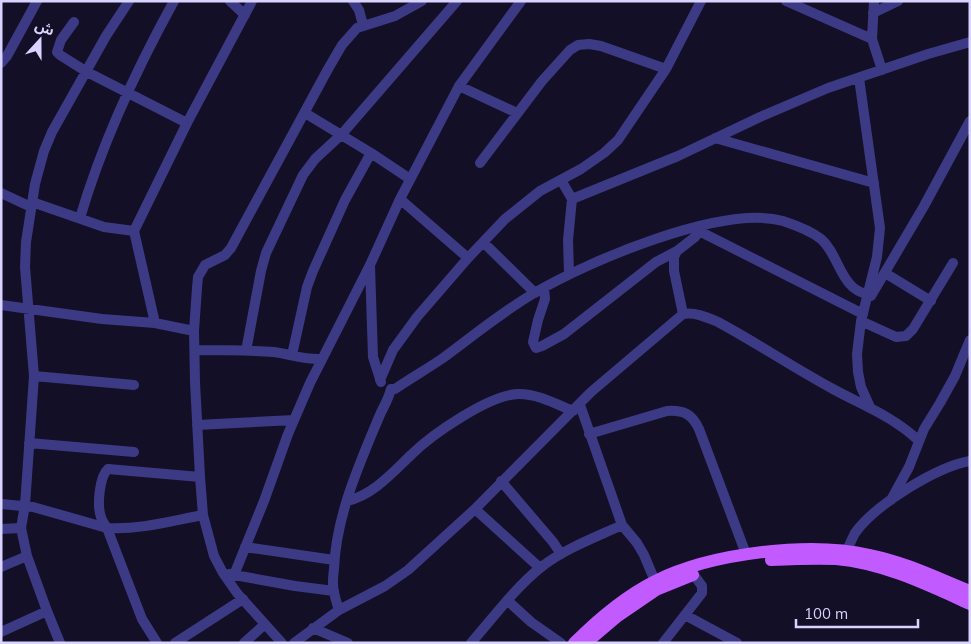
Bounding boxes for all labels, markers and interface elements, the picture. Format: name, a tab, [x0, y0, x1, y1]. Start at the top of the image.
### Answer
north arrow	[15, 15, 65, 65]
text: ش	[32, 16, 57, 40]
scale bar	[796, 596, 918, 628]
text: 100 m	[804, 604, 848, 623]

